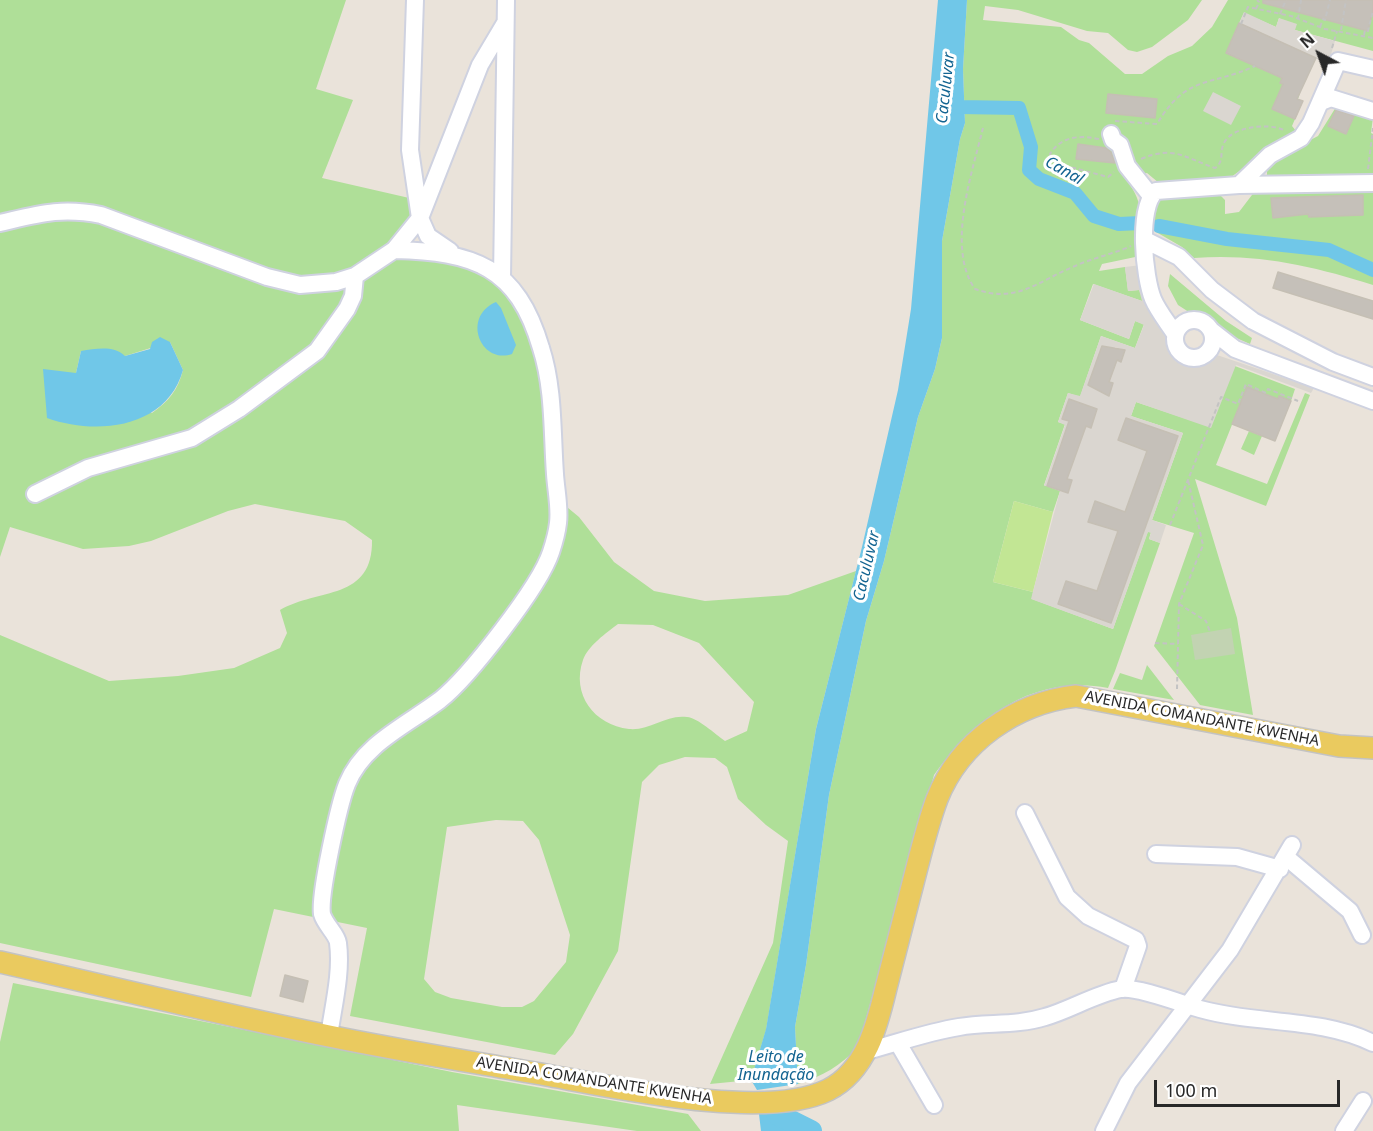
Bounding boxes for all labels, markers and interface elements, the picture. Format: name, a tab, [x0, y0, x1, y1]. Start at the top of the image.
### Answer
north arrow	[1289, 24, 1349, 84]
text: N	[1295, 28, 1319, 53]
water label: Caculuvar	[933, 52, 959, 124]
water label: Canal	[1041, 153, 1087, 189]
water label: Caculuvar	[850, 529, 884, 603]
street label: AVENIDA COMANDANTE KWENHA	[1083, 687, 1321, 751]
water label: Leito de Inundação	[738, 1047, 814, 1085]
street label: AVENIDA COMANDANTE KWENHA	[475, 1053, 713, 1109]
scale bar	[1157, 1068, 1343, 1106]
text: 100 m	[1165, 1078, 1217, 1102]

